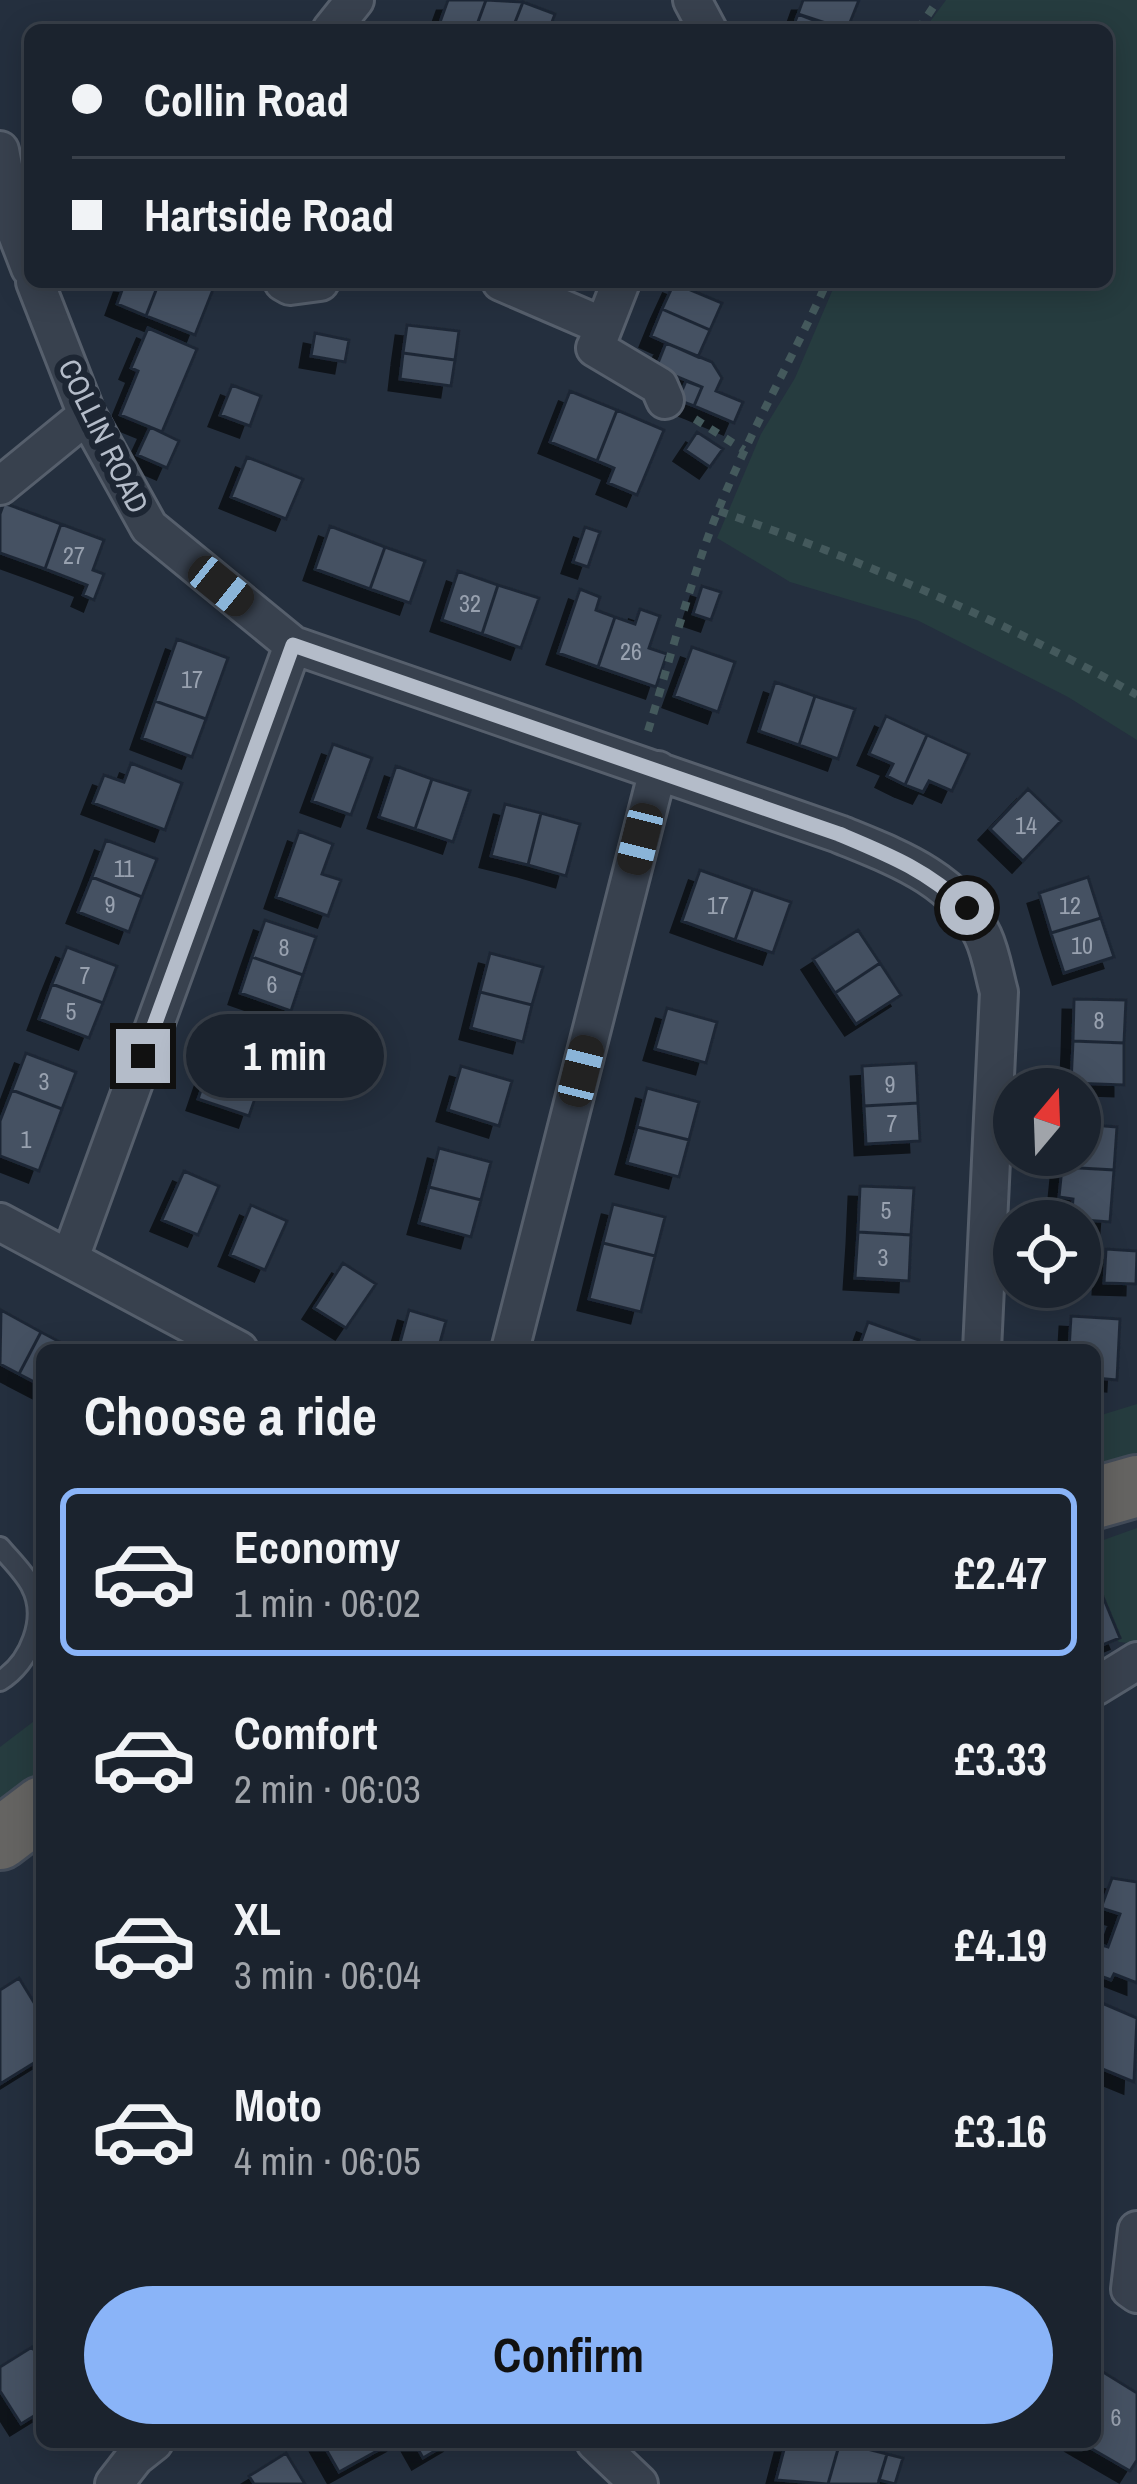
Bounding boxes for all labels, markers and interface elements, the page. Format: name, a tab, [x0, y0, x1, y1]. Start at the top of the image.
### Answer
text: Collin Road	[144, 69, 349, 130]
text: Hartside Road	[144, 184, 394, 245]
street label: COLLIN ROAD	[49, 352, 159, 520]
house number: 27	[63, 539, 85, 571]
car	[182, 549, 260, 623]
house number: 32	[459, 587, 481, 619]
house number: 26	[620, 635, 642, 667]
house number: 17	[181, 663, 203, 695]
car	[614, 800, 666, 878]
house number: 14	[1015, 809, 1037, 841]
house number: 11	[114, 852, 134, 884]
route start	[940, 881, 994, 935]
house number: 9	[105, 888, 115, 920]
house number: 17	[707, 889, 729, 921]
house number: 12	[1059, 889, 1081, 921]
house number: 10	[1071, 929, 1093, 961]
house number: 8	[279, 931, 289, 963]
house number: 7	[80, 959, 91, 991]
house number: 6	[267, 968, 277, 1000]
house number: 5	[66, 995, 77, 1027]
house number: 8	[1094, 1004, 1104, 1036]
callout: 1 min	[185, 1014, 383, 1098]
route end	[116, 1029, 170, 1083]
text: 1 min	[243, 1030, 327, 1082]
car	[555, 1032, 607, 1110]
house number: 3	[39, 1065, 49, 1097]
house number: 9	[885, 1068, 895, 1100]
north arrow	[993, 1068, 1101, 1176]
map controls	[993, 1068, 1101, 1308]
house number: 7	[887, 1107, 898, 1139]
house number: 1	[21, 1123, 32, 1155]
house number: 5	[881, 1194, 892, 1226]
button: locate	[993, 1200, 1101, 1308]
house number: 3	[878, 1241, 888, 1273]
text: Choose a ride	[84, 1379, 377, 1452]
text: Economy	[234, 1516, 400, 1577]
icon: car	[90, 1518, 198, 1626]
text: £2.47	[955, 1542, 1047, 1603]
text: 1 min · 06:02	[234, 1577, 421, 1629]
text: Comfort	[234, 1702, 377, 1763]
icon: car	[90, 1704, 198, 1812]
text: £3.33	[955, 1728, 1047, 1789]
text: 2 min · 06:03	[234, 1763, 421, 1815]
text: XL	[234, 1888, 281, 1949]
icon: car	[90, 1890, 198, 1998]
text: £4.19	[955, 1914, 1047, 1975]
text: 3 min · 06:04	[234, 1949, 421, 2001]
text: Moto	[234, 2074, 322, 2135]
icon: car	[90, 2076, 198, 2184]
text: £3.16	[955, 2100, 1047, 2161]
text: 4 min · 06:05	[234, 2135, 421, 2187]
button: Confirm	[84, 2286, 1053, 2424]
house number: 6	[1111, 2401, 1121, 2433]

